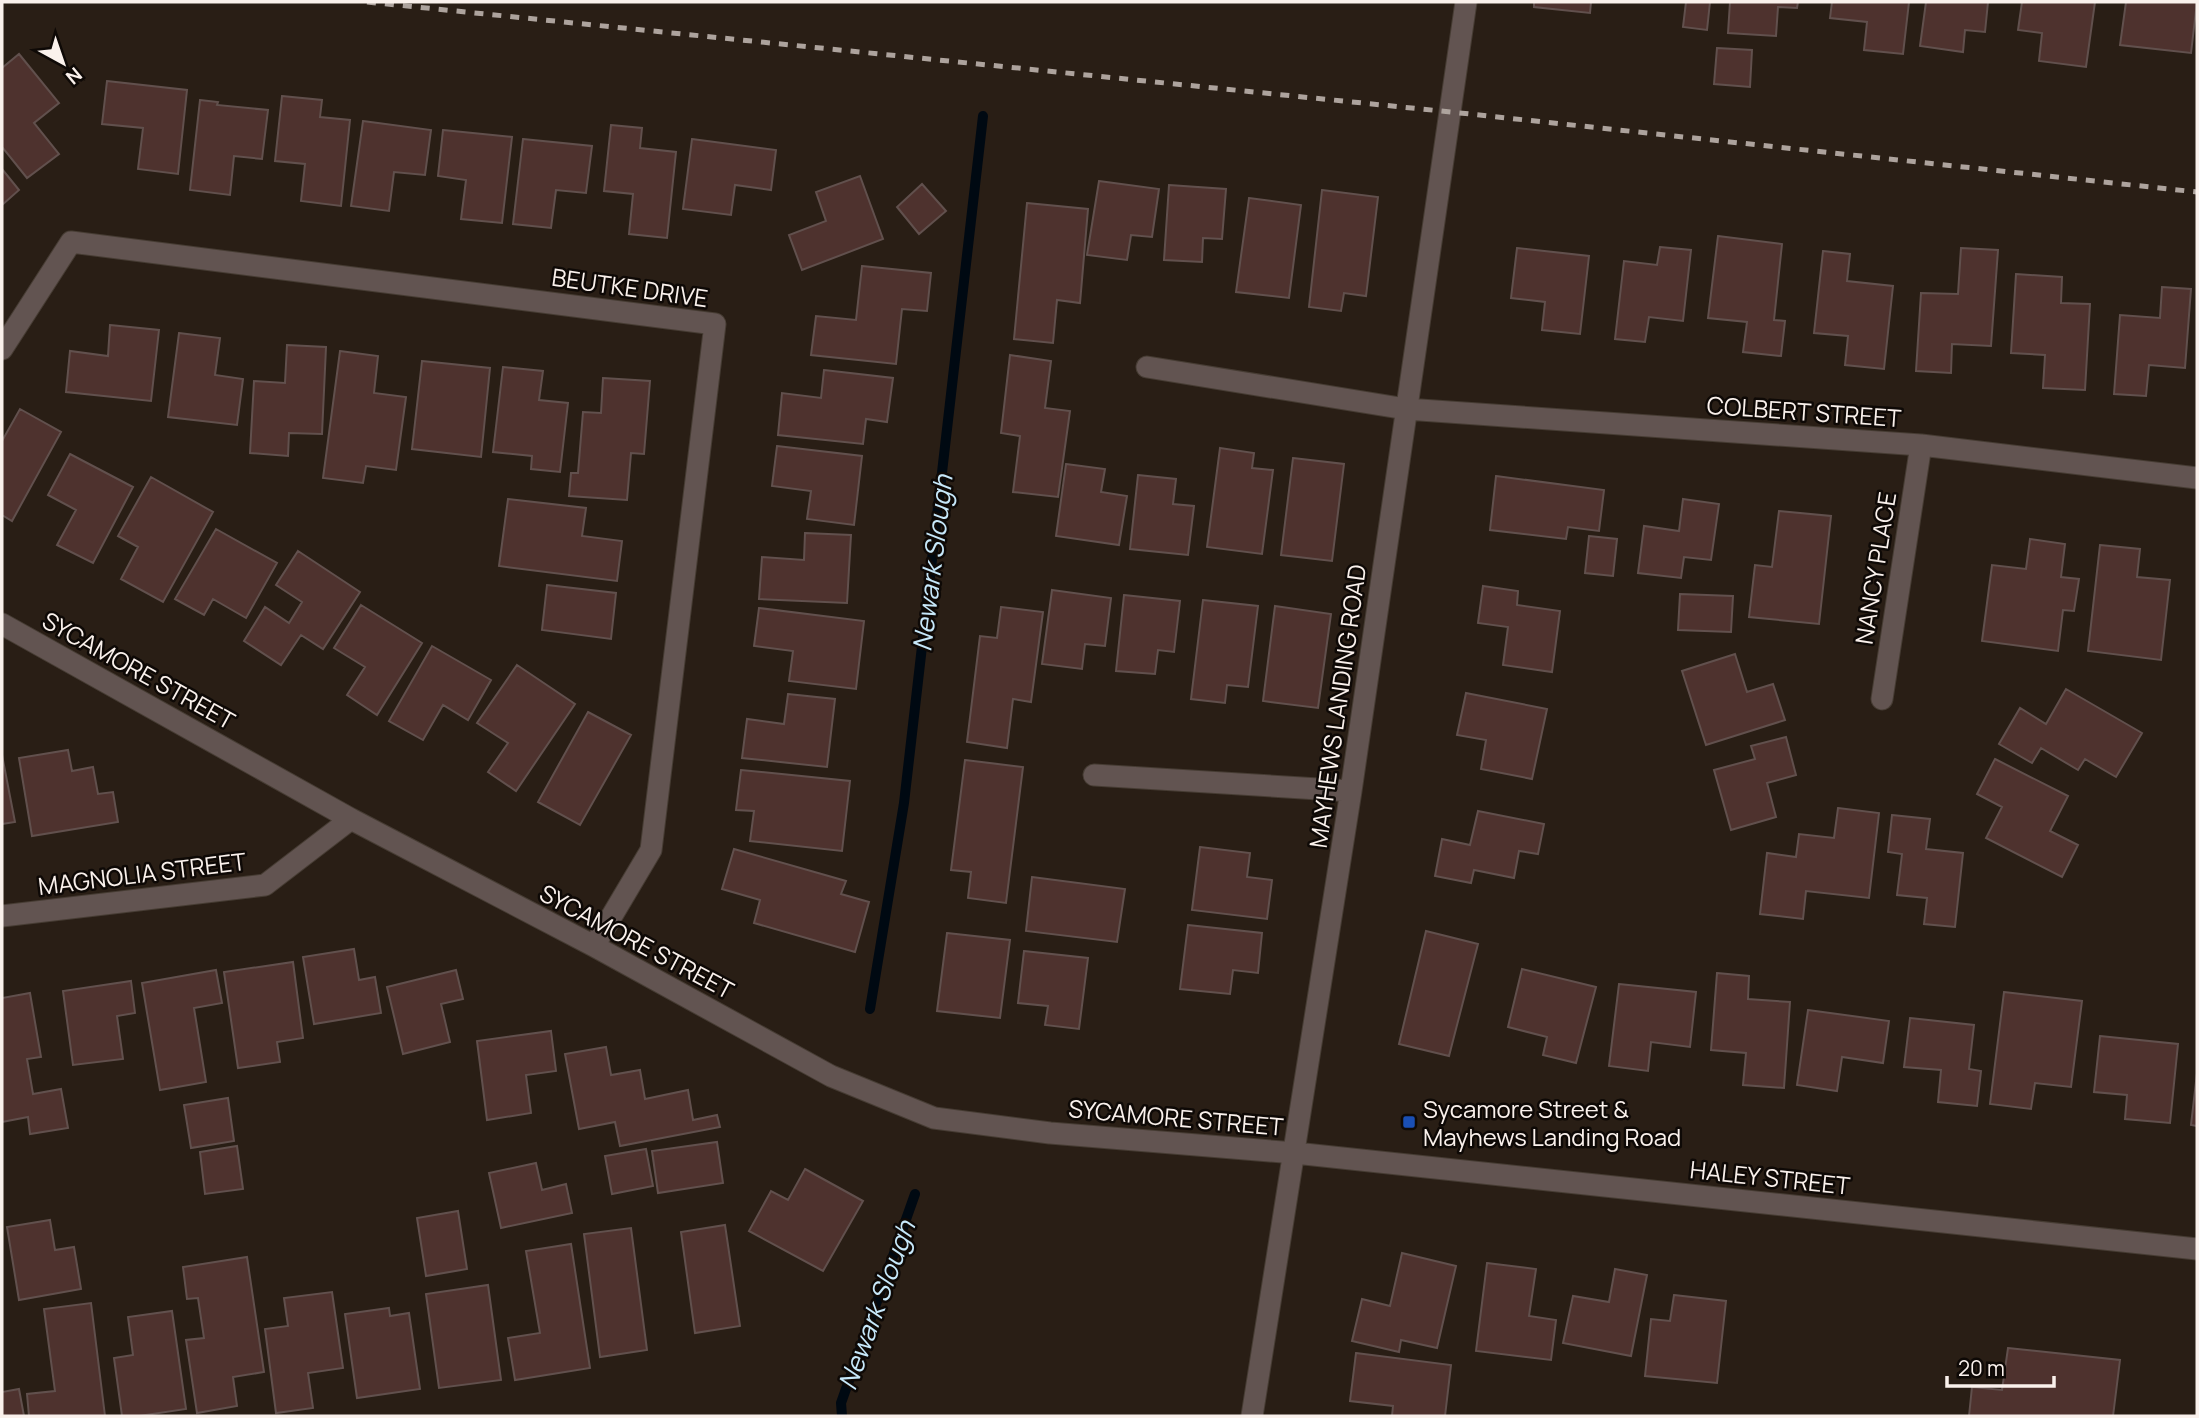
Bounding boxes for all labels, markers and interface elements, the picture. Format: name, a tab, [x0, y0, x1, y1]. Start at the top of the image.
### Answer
north arrow	[28, 28, 98, 98]
text: N	[60, 62, 88, 90]
street label: BEUTKE DRIVE	[550, 260, 710, 314]
street label: COLBERT STREET	[1706, 388, 1903, 434]
water label: Newark Slough	[903, 471, 961, 653]
street label: NANCY PLACE	[1847, 489, 1903, 647]
street label: MAYHEWS LANDING ROAD	[1301, 562, 1373, 850]
street label: SYCAMORE STREET	[37, 603, 242, 737]
street label: MAGNOLIA STREET	[36, 844, 249, 902]
street label: SYCAMORE STREET	[534, 876, 740, 1006]
street label: SYCAMORE STREET	[1067, 1091, 1285, 1143]
place label: Sycamore Street & Mayhews Landing Road	[1423, 1092, 1681, 1153]
marker: Sycamore Street & Mayhews Landing Road	[1401, 1114, 1417, 1130]
street label: HALEY STREET	[1688, 1152, 1852, 1202]
water label: Newark Slough	[829, 1214, 924, 1394]
scale bar	[1947, 1344, 2054, 1388]
text: 20 m	[1958, 1354, 2005, 1382]

